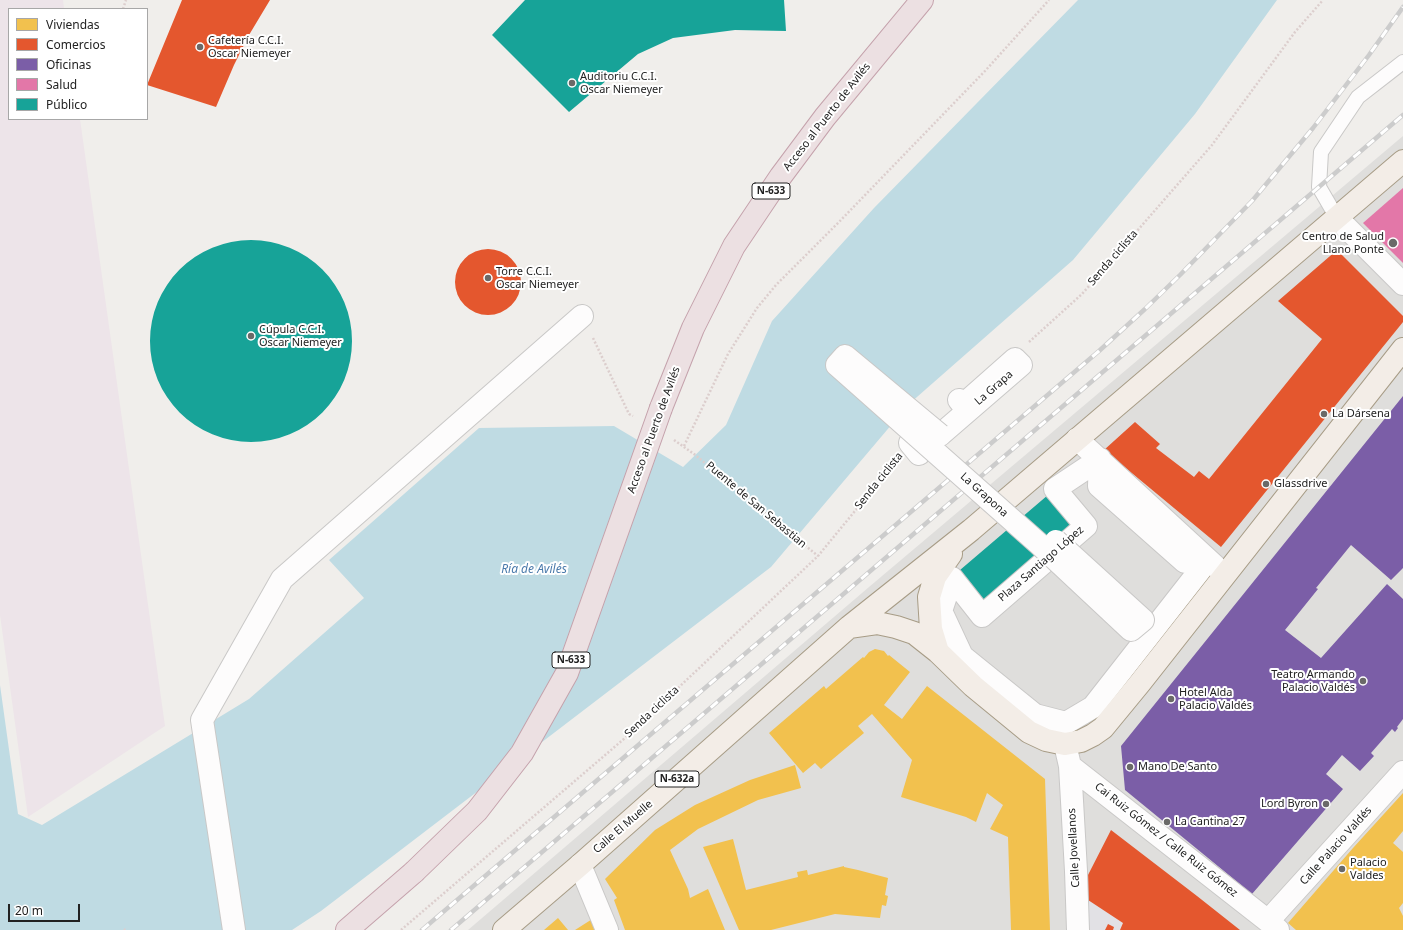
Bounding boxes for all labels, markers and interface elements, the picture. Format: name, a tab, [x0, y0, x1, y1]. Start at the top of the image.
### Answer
legend	[8, 8, 148, 120]
text: Viviendas	[46, 16, 100, 33]
place label: Cafetería C.C.I. Oscar Niemeyer	[208, 34, 291, 60]
text: Comercios	[46, 36, 105, 53]
marker: Cafetería C.C.I. Oscar Niemeyer	[195, 42, 205, 52]
text: Oficinas	[46, 56, 91, 73]
street label: Acceso al Puerto de Avilés	[781, 60, 873, 174]
place label: Auditoriu C.C.I. Oscar Niemeyer	[580, 70, 663, 96]
text: Salud	[46, 76, 77, 93]
marker: Auditoriu C.C.I. Oscar Niemeyer	[567, 78, 577, 88]
text: Público	[46, 96, 87, 113]
road number: N-633	[752, 183, 790, 199]
street label: Senda ciclista	[1085, 228, 1141, 288]
place label: Centro de Salud Llano Ponte	[1302, 230, 1384, 256]
marker: Centro de Salud Llano Ponte	[1387, 237, 1399, 249]
place label: Torre C.C.I. Oscar Niemeyer	[496, 265, 579, 291]
marker: Torre C.C.I. Oscar Niemeyer	[483, 273, 493, 283]
place label: Cúpula C.C.I. Oscar Niemeyer	[259, 323, 342, 349]
marker: Cúpula C.C.I. Oscar Niemeyer	[246, 331, 256, 341]
street label: Acceso al Puerto de Avilés	[625, 365, 683, 495]
street label: La Grapa	[972, 368, 1016, 408]
place label: La Dársena	[1332, 407, 1390, 421]
marker: La Dársena	[1319, 409, 1329, 419]
street label: Senda ciclista	[852, 450, 906, 512]
street label: Puente de San Sebastian	[703, 459, 809, 551]
street label: La Grapona	[957, 470, 1011, 520]
place label: Glassdrive	[1274, 477, 1327, 491]
marker: Glassdrive	[1261, 479, 1271, 489]
street label: Plaza Santiago López	[996, 523, 1086, 605]
water label: Ría de Avilés	[501, 563, 567, 577]
road number: N-633	[552, 652, 590, 668]
place label: Teatro Armando Palacio Valdés	[1271, 668, 1355, 694]
marker: Teatro Armando Palacio Valdés	[1358, 676, 1368, 686]
street label: Senda ciclista	[622, 684, 682, 740]
place label: Hotel Alda Palacio Valdés	[1179, 686, 1252, 712]
marker: Hotel Alda Palacio Valdés	[1166, 694, 1176, 704]
place label: Mano De Santo	[1138, 760, 1217, 774]
marker: Mano De Santo	[1125, 762, 1135, 772]
road number: N-632a	[655, 771, 699, 787]
street label: Cai Ruiz Gómez / Calle Ruiz Gómez	[1092, 780, 1240, 900]
place label: Lord Byron	[1261, 797, 1318, 811]
street label: Calle El Muelle	[591, 798, 655, 856]
marker: Lord Byron	[1321, 799, 1331, 809]
street label: Calle Palacio Valdés	[1297, 804, 1375, 888]
street label: Calle Jovellanos	[1065, 808, 1083, 888]
place label: La Cantina 27	[1175, 815, 1245, 829]
marker: La Cantina 27	[1162, 817, 1172, 827]
place label: Palacio Valdes	[1350, 856, 1387, 882]
marker: Palacio Valdes	[1337, 864, 1347, 874]
scale bar	[10, 896, 82, 922]
text: 20 m	[15, 902, 43, 919]

